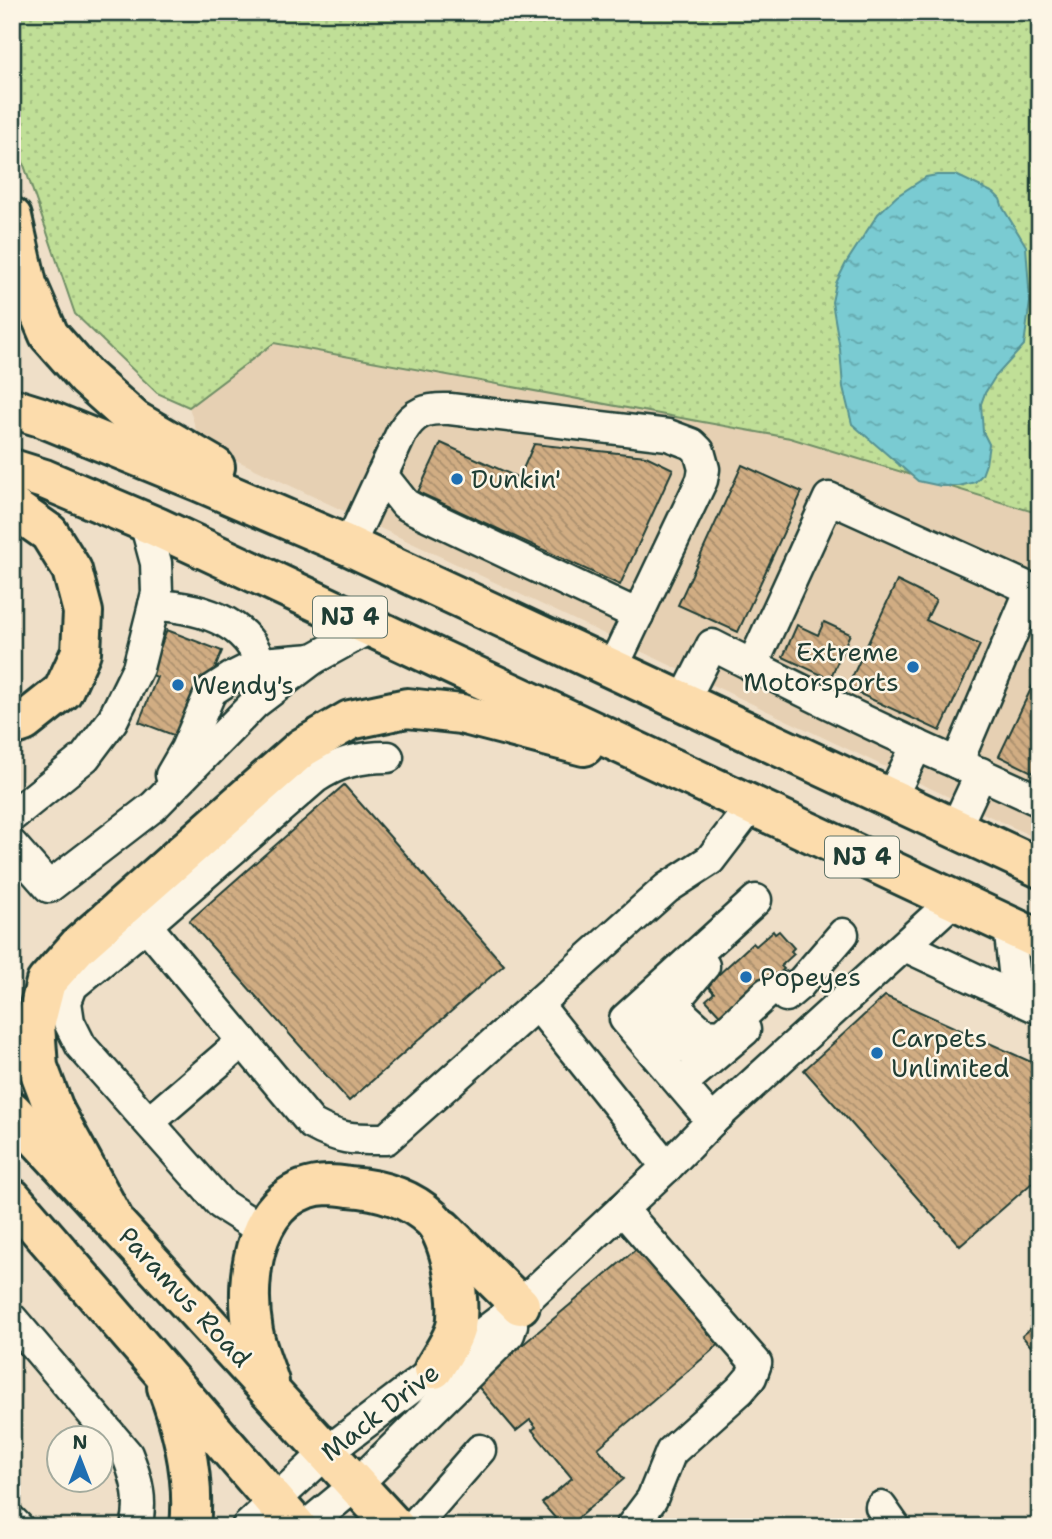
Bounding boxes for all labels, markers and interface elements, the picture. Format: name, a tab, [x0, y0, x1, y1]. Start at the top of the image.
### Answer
place label: Dunkin'	[471, 461, 561, 496]
marker: Dunkin'	[449, 471, 465, 487]
road number: NJ 4	[313, 596, 387, 638]
place label: Extreme Motorsports	[743, 634, 899, 699]
marker: Extreme Motorsports	[905, 659, 921, 675]
place label: Wendy's	[192, 667, 294, 702]
marker: Wendy's	[170, 677, 186, 693]
road number: NJ 4	[825, 836, 899, 878]
place label: Popeyes	[760, 959, 861, 994]
marker: Popeyes	[738, 969, 754, 985]
place label: Carpets Unlimited	[891, 1020, 1010, 1085]
marker: Carpets Unlimited	[869, 1045, 885, 1061]
street label: Paramus Road	[111, 1219, 260, 1375]
street label: Mack Drive	[313, 1354, 446, 1469]
north arrow	[46, 1424, 116, 1494]
text: N	[72, 1430, 88, 1455]

